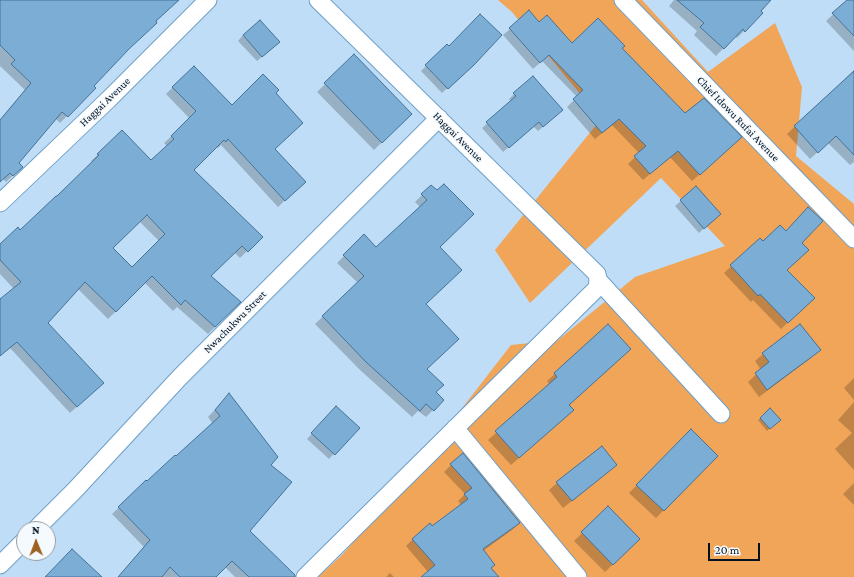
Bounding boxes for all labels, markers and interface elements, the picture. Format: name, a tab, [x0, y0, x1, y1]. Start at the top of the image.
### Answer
street label: Chief Idowu Rufai Avenue	[694, 74, 782, 164]
street label: Haggai Avenue	[77, 75, 133, 129]
street label: Haggai Avenue	[430, 109, 486, 165]
street label: Nwachukwu Street	[201, 288, 269, 356]
north arrow	[16, 521, 56, 561]
text: N	[32, 524, 40, 536]
scale bar	[710, 535, 762, 561]
text: 20 m	[715, 543, 739, 557]

